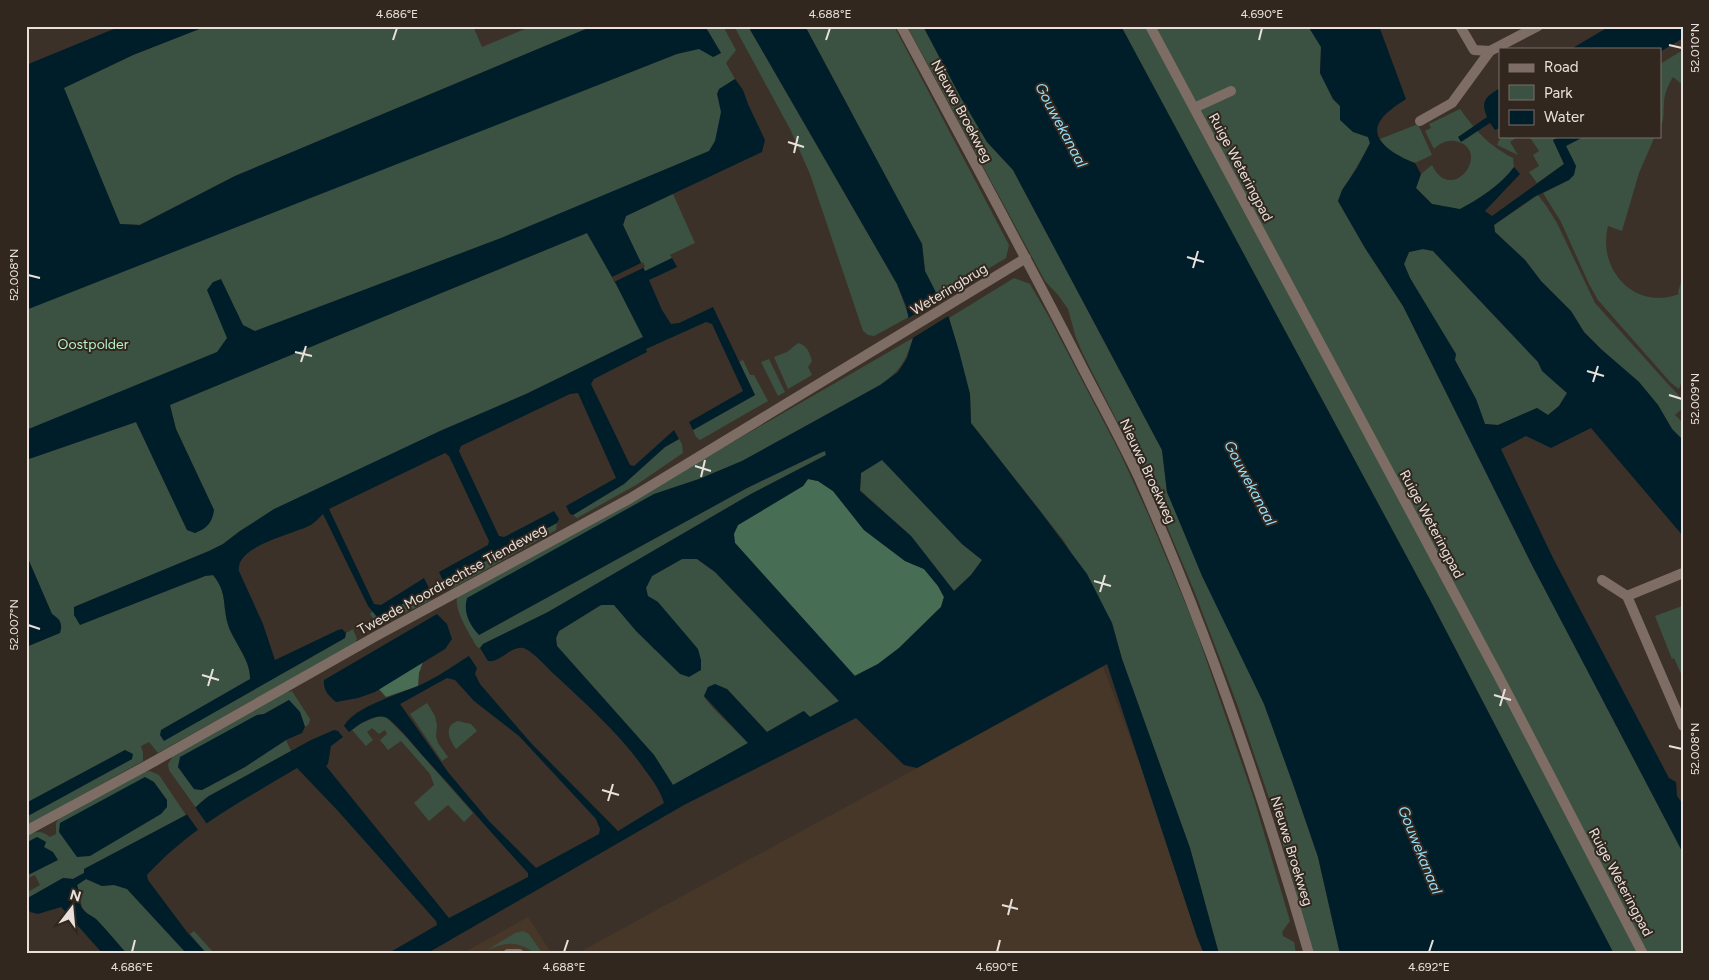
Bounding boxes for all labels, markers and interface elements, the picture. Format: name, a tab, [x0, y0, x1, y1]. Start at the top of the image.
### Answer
text: 4.686°E	[376, 7, 418, 21]
text: 4.688°E	[808, 7, 852, 21]
text: 4.690°E	[1241, 7, 1283, 21]
text: 52.010°N	[1688, 23, 1702, 73]
legend	[1499, 48, 1662, 138]
street label: Nieuwe Broekweg	[927, 57, 996, 166]
text: Road	[1544, 58, 1579, 76]
water label: Gouwekanaal	[1031, 79, 1091, 171]
text: Park	[1544, 84, 1573, 102]
text: Water	[1544, 108, 1584, 126]
street label: Ruige Weteringpad	[1205, 110, 1276, 224]
text: 52.008°N	[7, 249, 21, 301]
street label: Weteringbrug	[908, 260, 991, 319]
park label: Oostpolder	[58, 336, 129, 353]
text: 52.009°N	[1688, 373, 1702, 425]
street label: Nieuwe Broekweg	[1116, 416, 1179, 526]
water label: Gouwekanaal	[1220, 437, 1280, 529]
street label: Ruige Weteringpad	[1396, 467, 1467, 581]
street label: Tweede Moordrechtse Tiendeweg	[355, 520, 550, 639]
text: 52.007°N	[7, 599, 21, 651]
text: 52.008°N	[1688, 723, 1702, 775]
street label: Nieuwe Broekweg	[1267, 794, 1316, 908]
water label: Gouwekanaal	[1394, 803, 1446, 897]
street label: Ruige Weteringpad	[1585, 825, 1656, 939]
north arrow	[48, 882, 98, 932]
text: N	[68, 886, 83, 906]
text: 4.686°E	[111, 960, 153, 974]
text: 4.688°E	[542, 960, 586, 974]
text: 4.690°E	[976, 960, 1018, 974]
text: 4.692°E	[1408, 960, 1450, 974]

